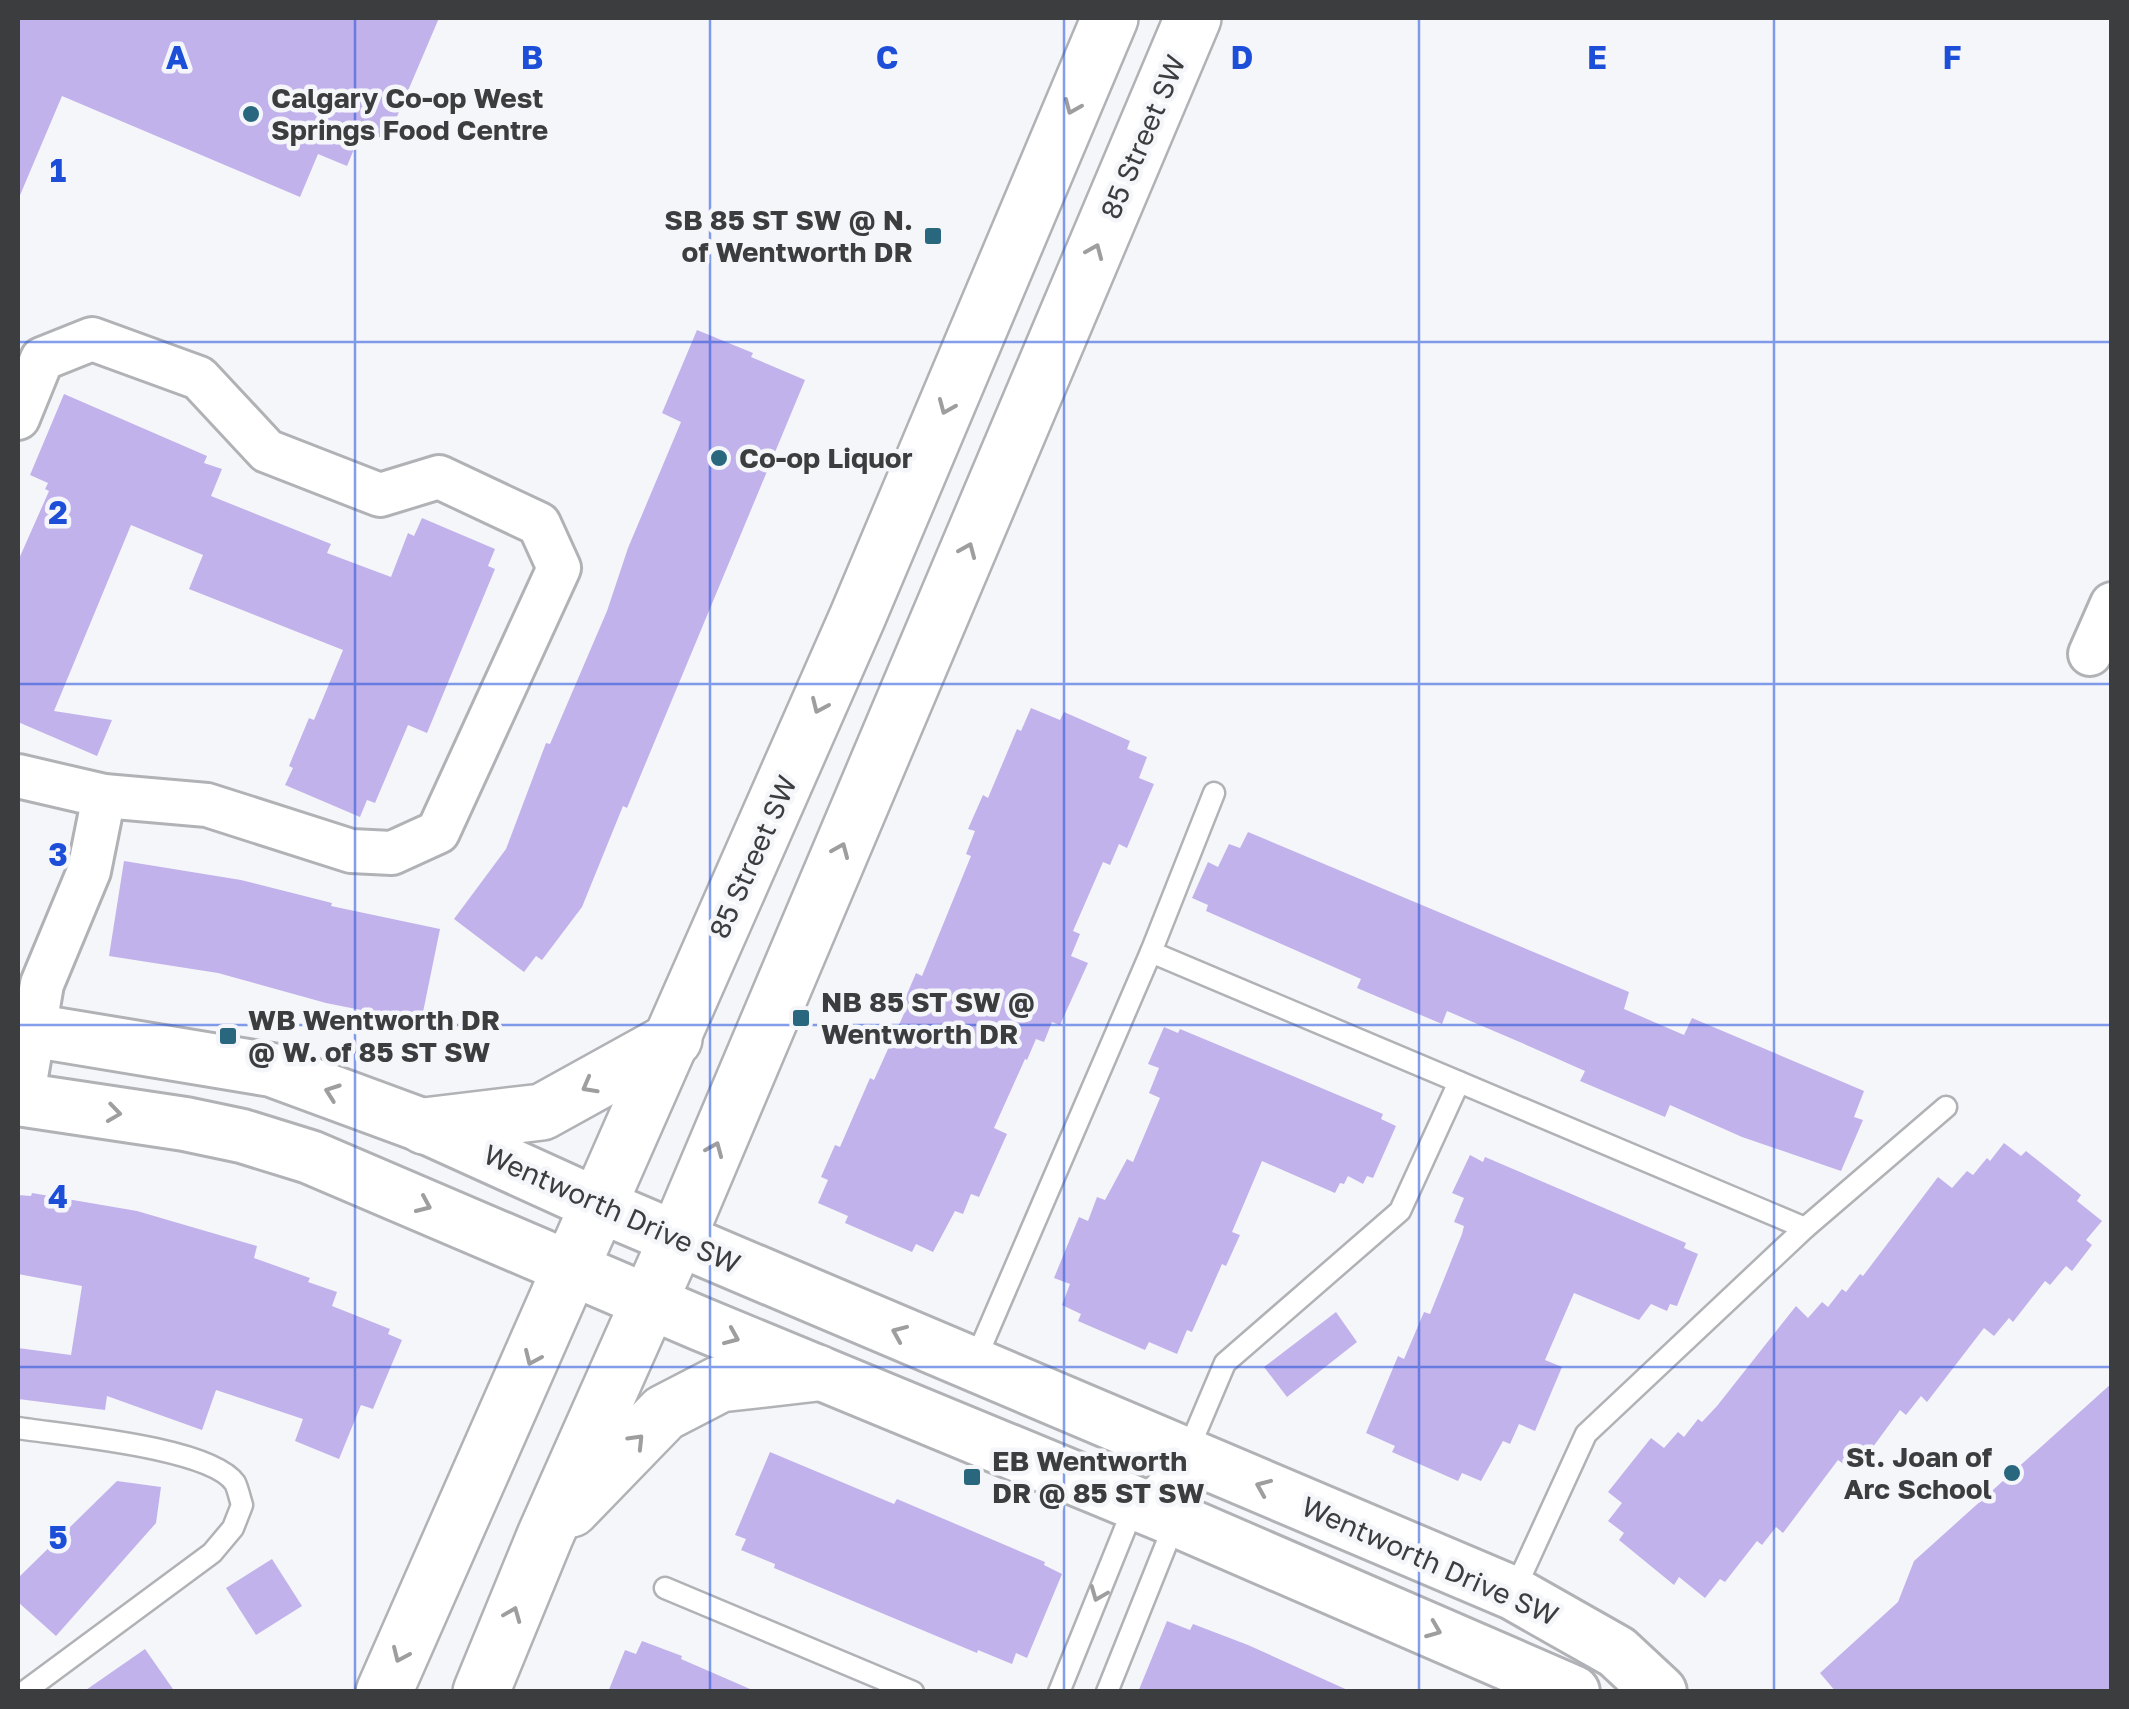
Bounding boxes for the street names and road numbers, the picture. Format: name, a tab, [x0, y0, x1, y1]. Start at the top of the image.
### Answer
street label: 85 Street SW	[1093, 50, 1192, 224]
street label: 85 Street SW	[702, 770, 803, 943]
street label: Wentworth Drive SW	[479, 1137, 746, 1280]
street label: Wentworth Drive SW	[1297, 1489, 1564, 1632]

